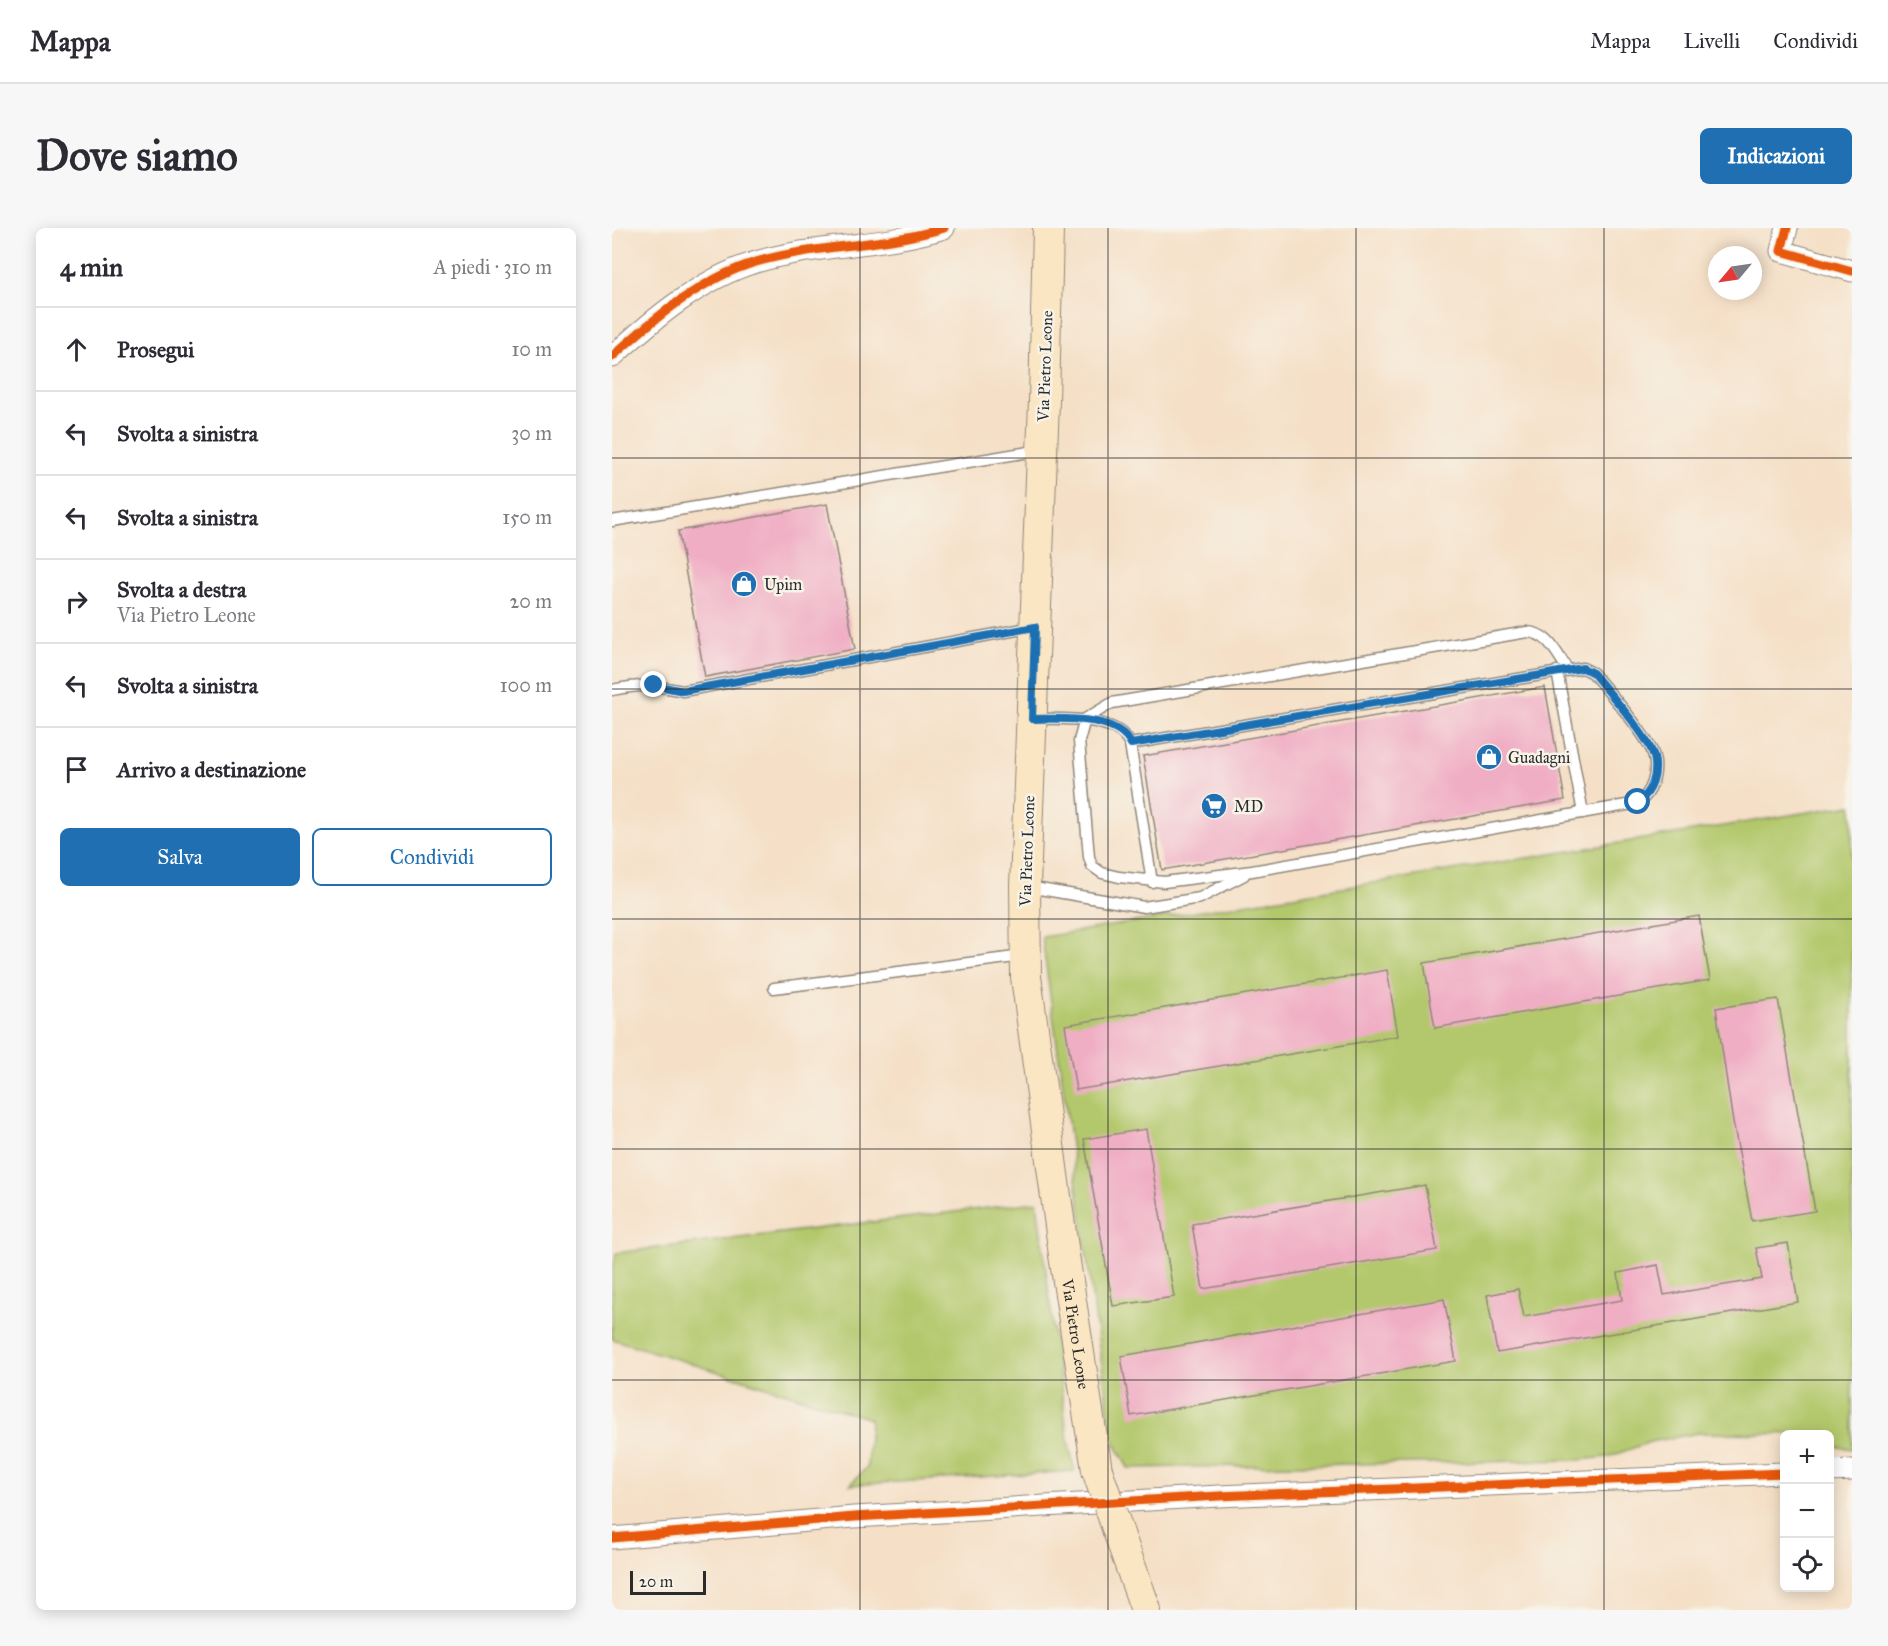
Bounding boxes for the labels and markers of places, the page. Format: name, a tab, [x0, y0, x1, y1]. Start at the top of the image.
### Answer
shop icon: Upim	[729, 569, 759, 599]
place label: Upim	[764, 575, 803, 594]
shop icon: Guadagni	[1474, 742, 1504, 772]
place label: Guadagni	[1508, 748, 1571, 768]
supermarket icon: MD	[1199, 791, 1229, 821]
place label: MD	[1234, 797, 1263, 816]

